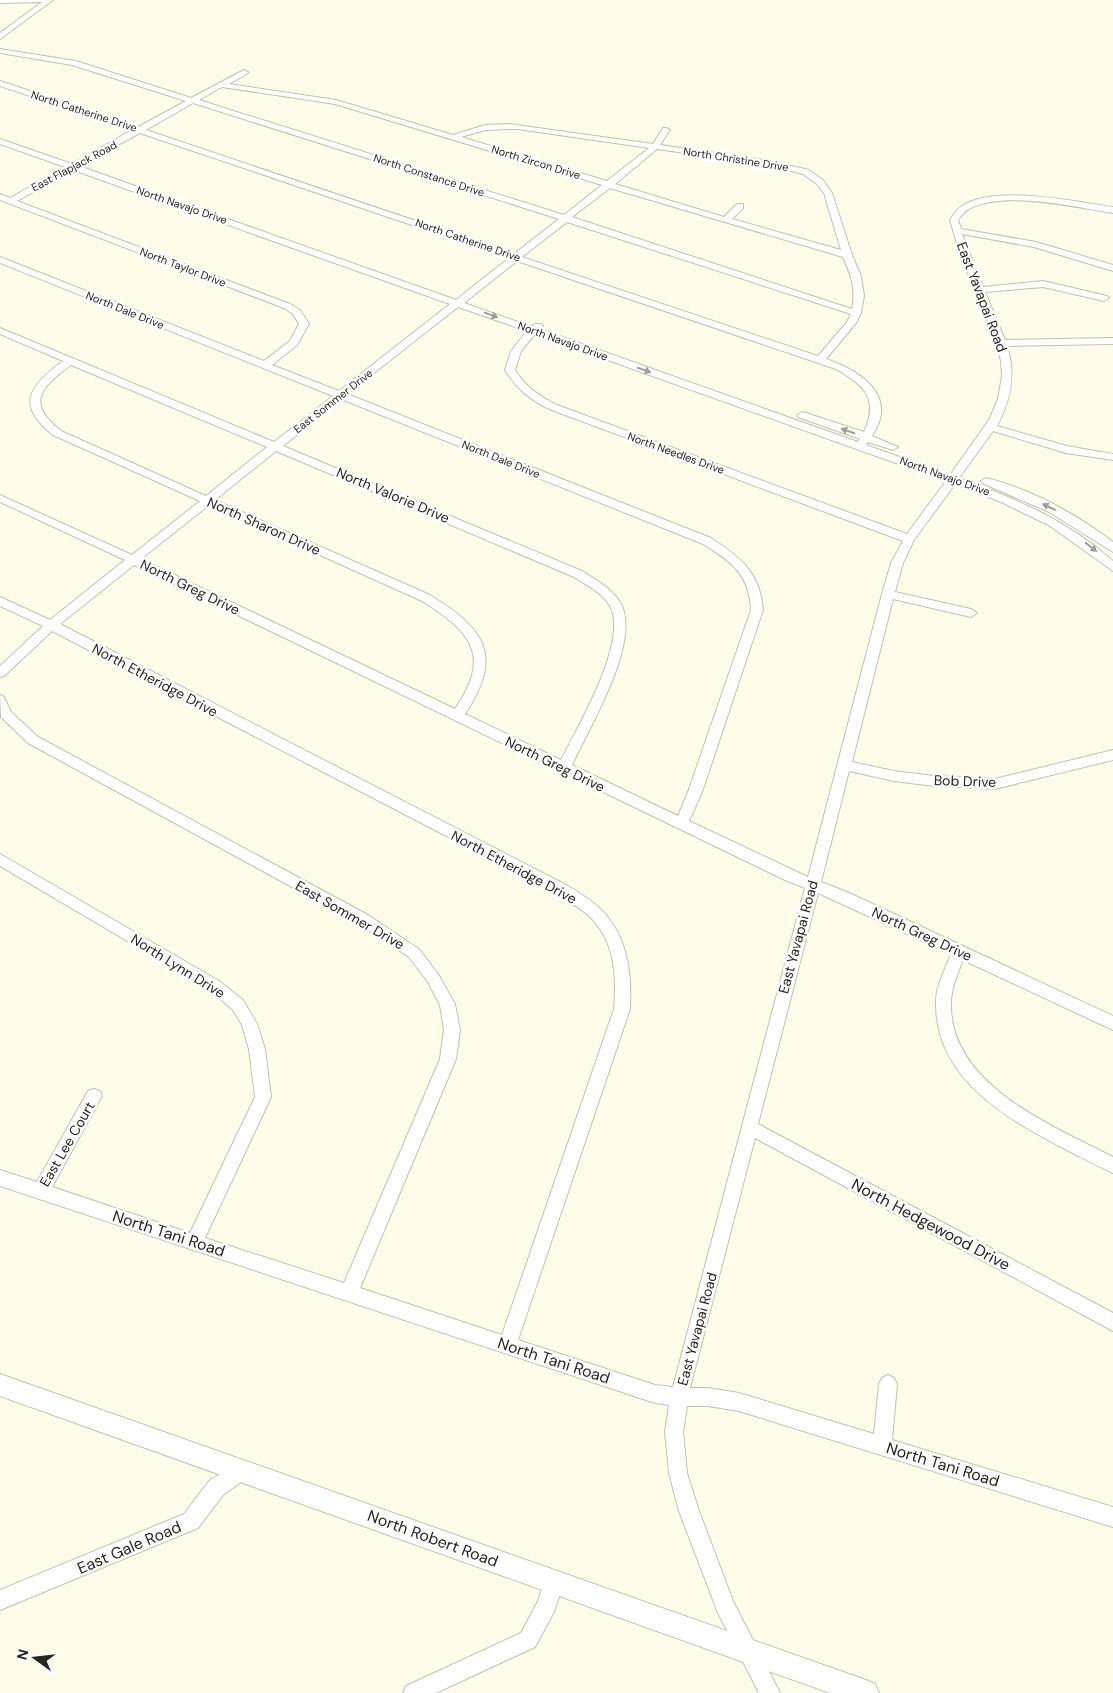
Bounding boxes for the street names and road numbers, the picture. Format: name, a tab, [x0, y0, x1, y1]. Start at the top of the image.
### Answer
street label: North Catherine Drive	[29, 87, 139, 135]
street label: East Flapjack Road	[29, 137, 119, 194]
street label: North Zircon Drive	[490, 142, 582, 182]
street label: North Christine Drive	[682, 144, 790, 174]
street label: North Constance Drive	[372, 150, 486, 200]
street label: North Navajo Drive	[135, 183, 229, 227]
street label: North Catherine Drive	[413, 215, 523, 265]
street label: East Yavapai Road	[953, 239, 1011, 355]
street label: North Taylor Drive	[138, 244, 228, 290]
street label: North Dale Drive	[84, 288, 166, 332]
street label: North Navajo Drive	[516, 318, 610, 364]
street label: East Sommer Drive	[291, 366, 375, 436]
street label: North Needles Drive	[626, 429, 726, 477]
street label: North Dale Drive	[460, 437, 542, 481]
street label: North Navajo Drive	[898, 453, 992, 499]
street label: North Valorie Drive	[334, 463, 452, 527]
street label: North Sharon Drive	[204, 493, 324, 559]
street label: North Greg Drive	[137, 555, 243, 619]
street label: North Etheridge Drive	[89, 639, 221, 721]
street label: North Greg Drive	[502, 732, 608, 796]
street label: Bob Drive	[934, 771, 997, 791]
street label: North Etheridge Drive	[448, 826, 580, 908]
street label: East Sommer Drive	[292, 876, 408, 954]
street label: East Yavapai Road	[774, 878, 822, 996]
street label: North Greg Drive	[869, 903, 975, 965]
street label: North Lynn Drive	[128, 930, 228, 1002]
street label: East Lee Court	[35, 1098, 99, 1190]
street label: North Hedgewood Drive	[848, 1174, 1014, 1275]
street label: North Tani Road	[110, 1205, 228, 1262]
street label: East Yavapai Road	[673, 1270, 721, 1388]
street label: North Tani Road	[495, 1332, 613, 1389]
street label: North Tani Road	[884, 1437, 1002, 1492]
street label: North Robert Road	[365, 1505, 501, 1572]
street label: East Gale Road	[74, 1516, 184, 1579]

